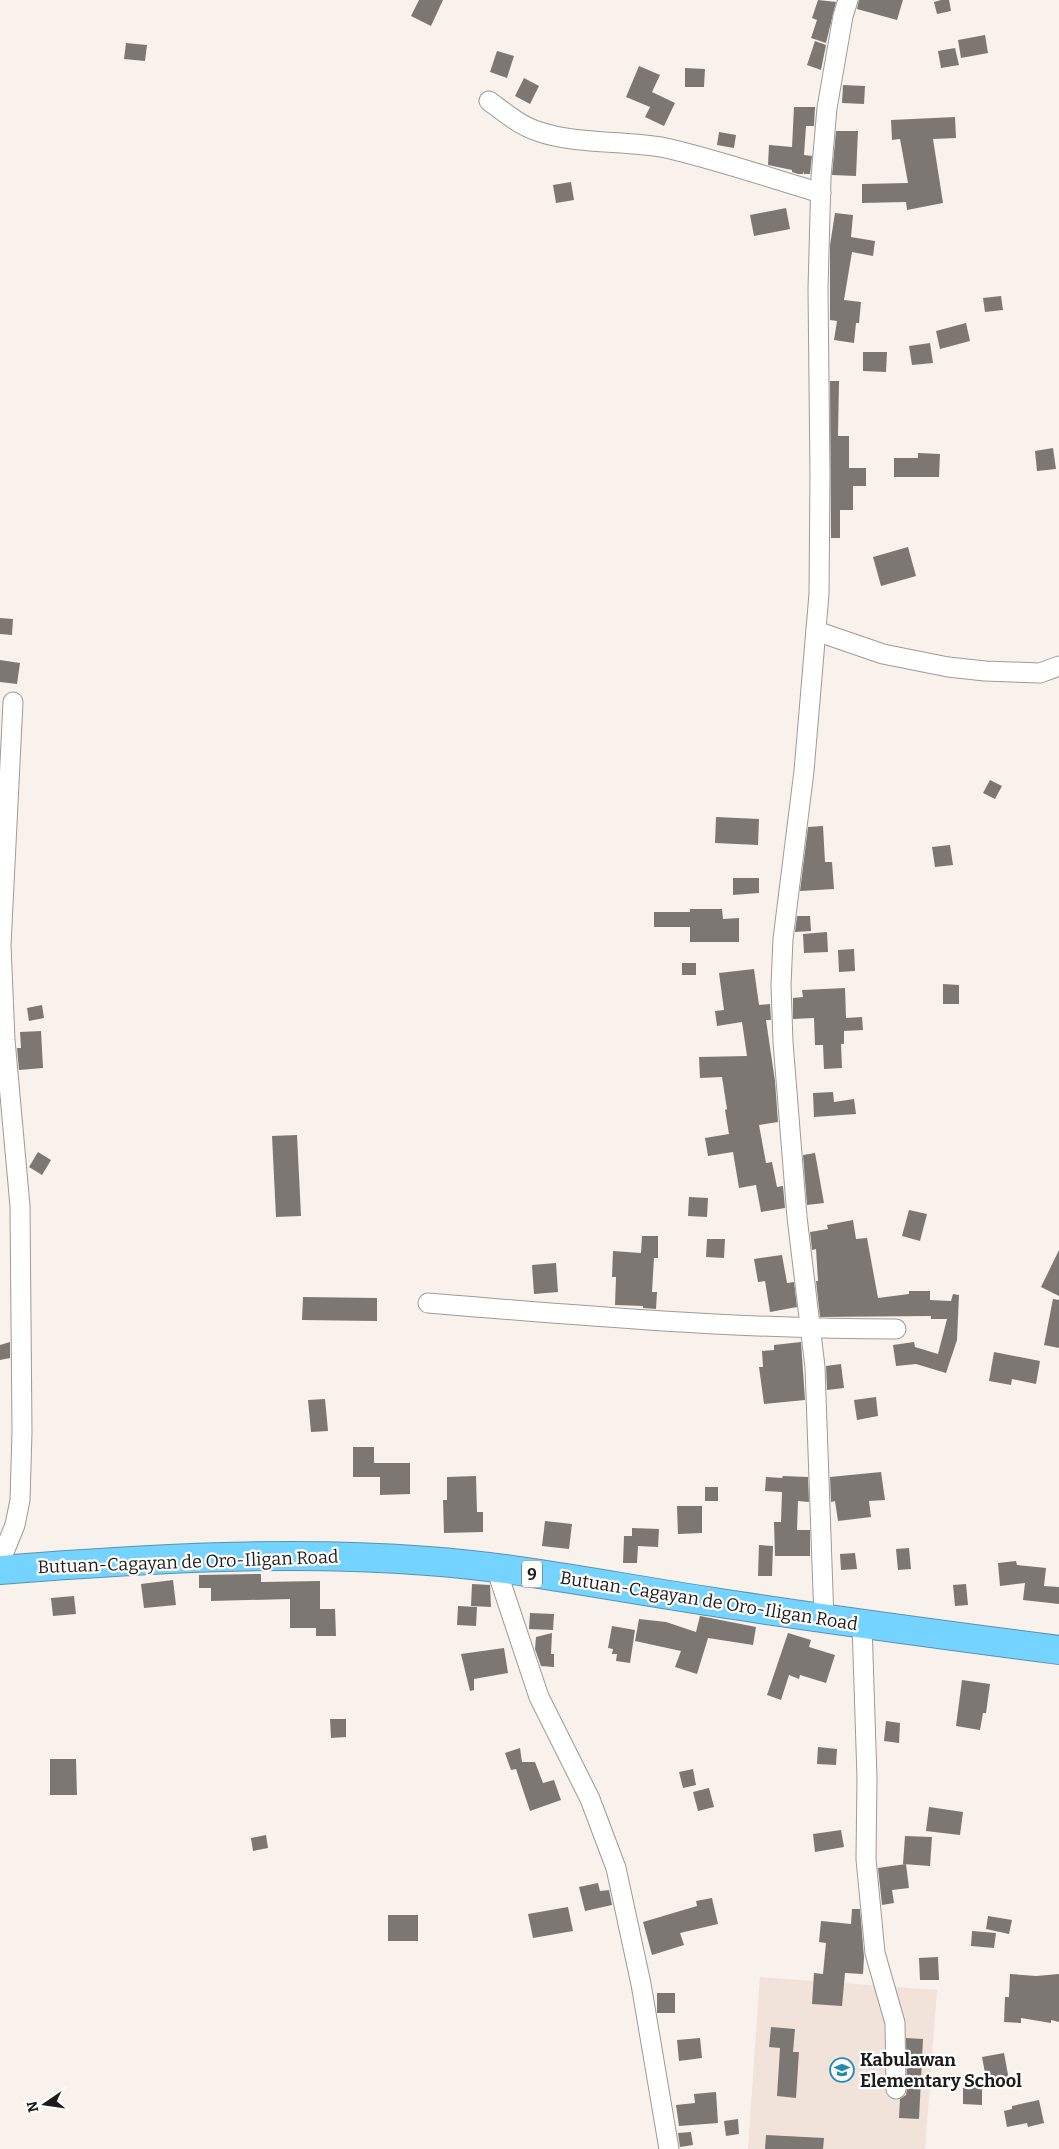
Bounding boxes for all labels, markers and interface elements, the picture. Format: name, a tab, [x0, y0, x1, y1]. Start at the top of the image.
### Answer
street label: Butuan-Cagayan de Oro-Iligan Road	[37, 1546, 339, 1578]
road number: 9	[522, 1560, 542, 1588]
street label: Butuan-Cagayan de Oro-Iligan Road	[559, 1567, 860, 1635]
place label: Kabulawan Elementary School	[860, 2049, 1022, 2092]
school or university icon: Kabulawan Elementary School	[829, 2057, 855, 2083]
north arrow	[20, 2079, 70, 2129]
text: N	[23, 2099, 42, 2114]

